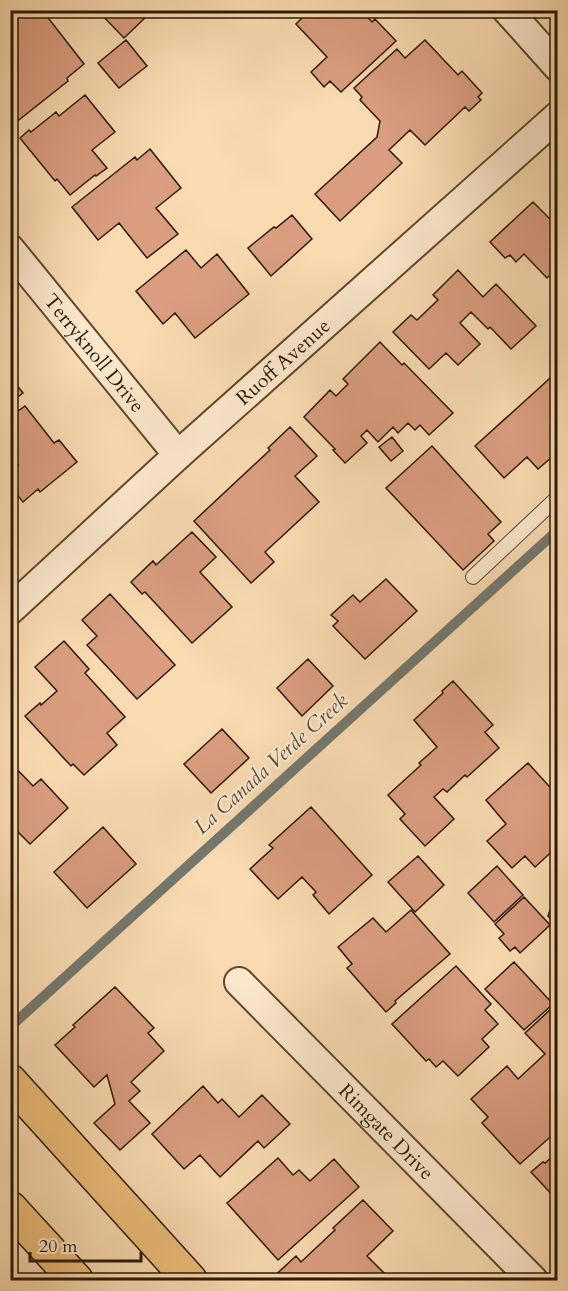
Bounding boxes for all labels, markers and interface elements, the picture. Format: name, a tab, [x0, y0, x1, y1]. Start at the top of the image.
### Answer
street label: Terryknoll Drive	[38, 288, 151, 418]
street label: Ruoff Avenue	[230, 312, 336, 411]
water label: La Canada Verde Creek	[188, 686, 355, 841]
street label: Rimgate Drive	[333, 1077, 440, 1186]
scale bar	[30, 1225, 141, 1263]
text: 20 m	[39, 1234, 78, 1259]

